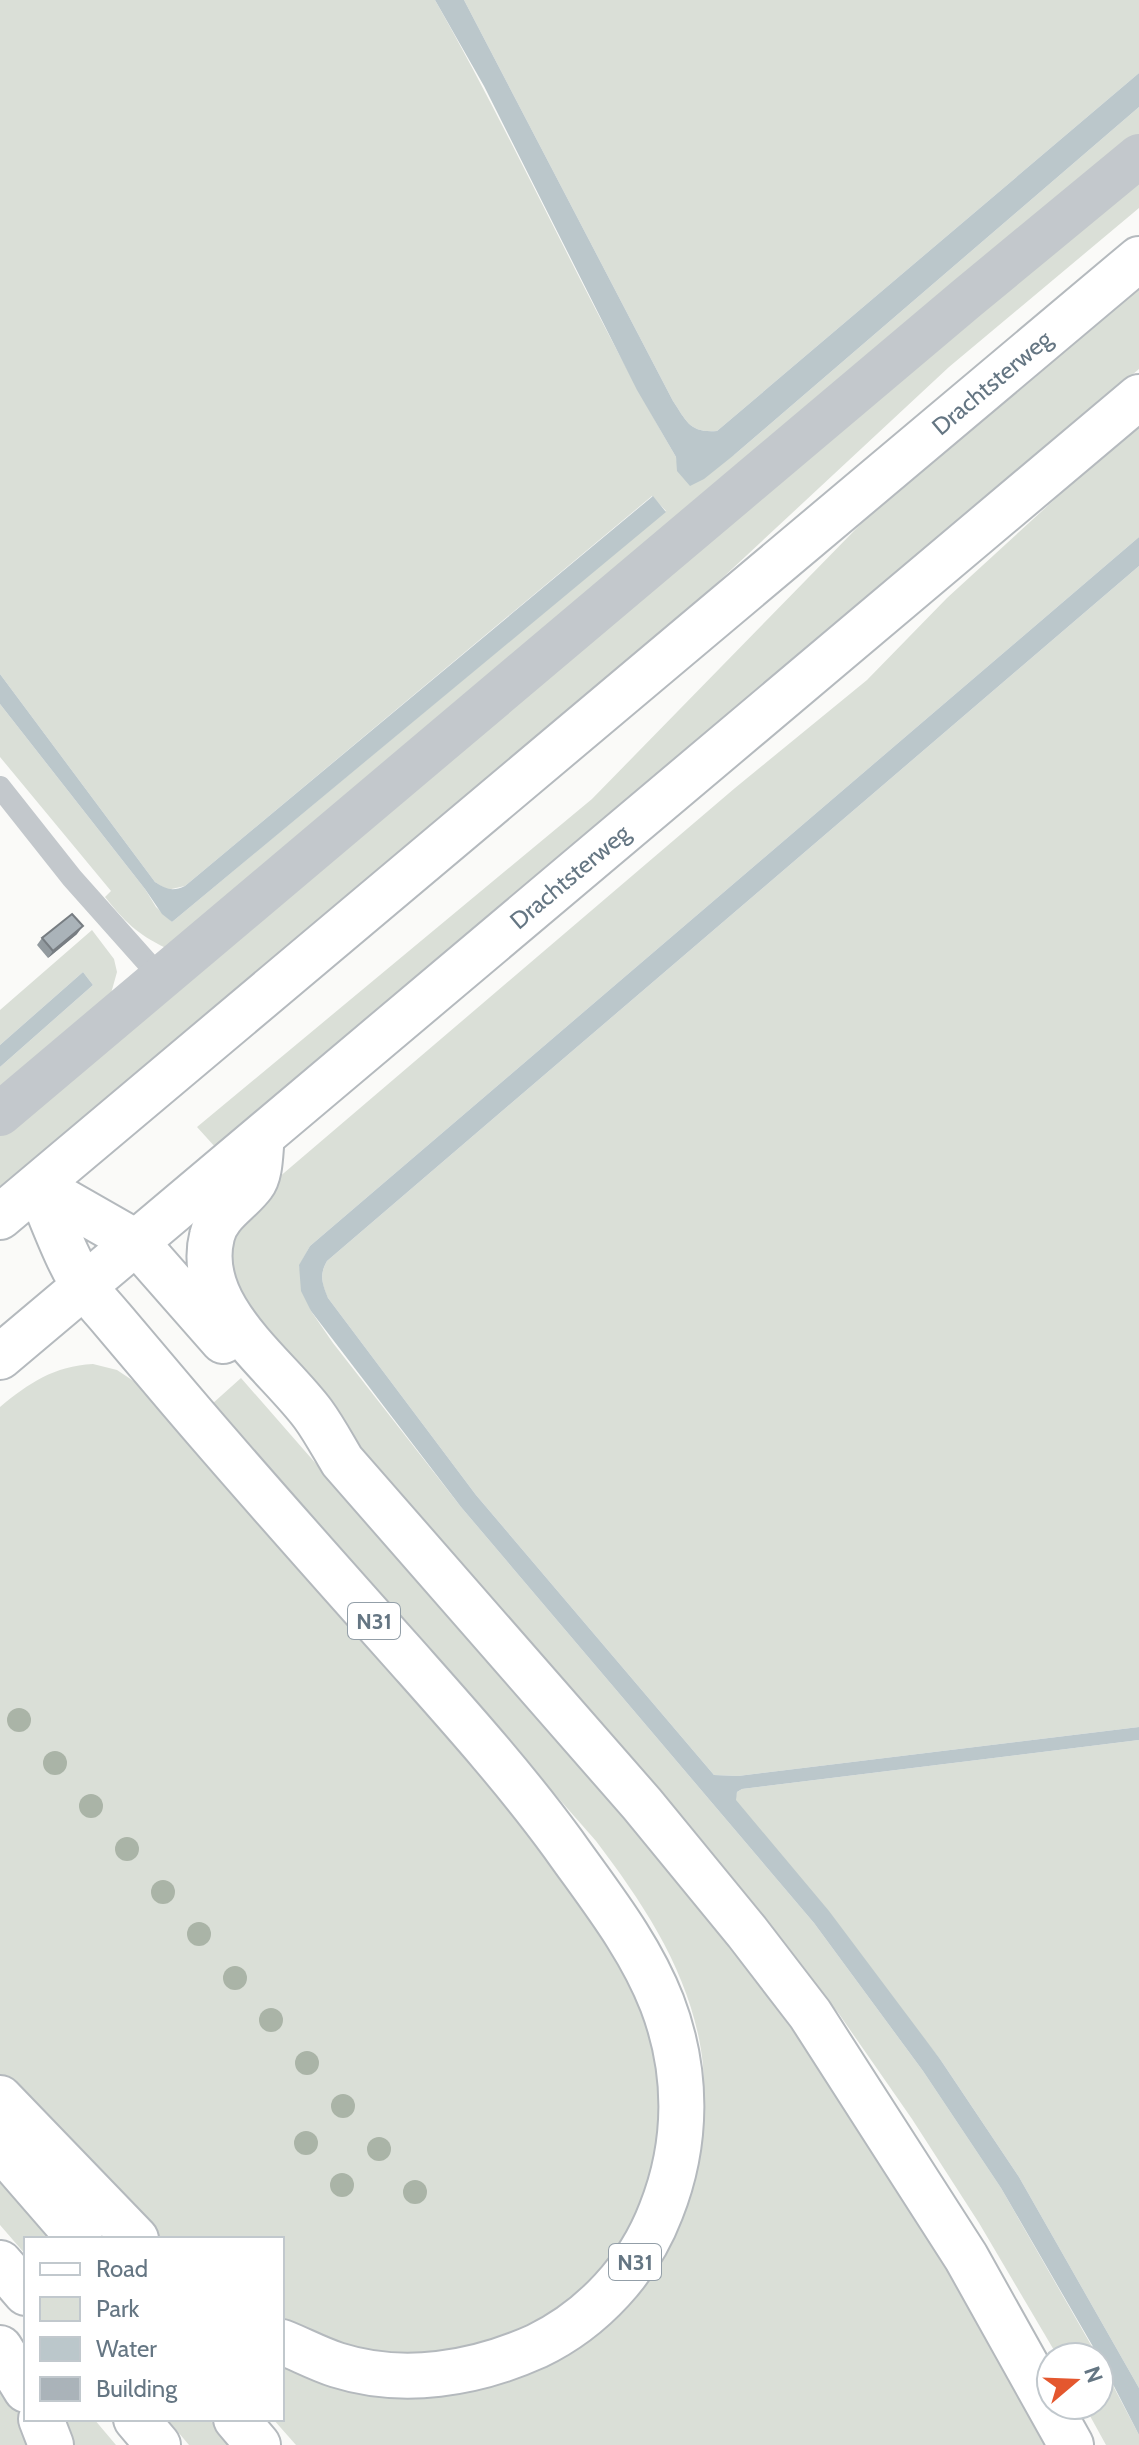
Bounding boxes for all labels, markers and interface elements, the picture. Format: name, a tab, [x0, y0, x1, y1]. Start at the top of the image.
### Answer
street label: Drachtsterweg	[926, 323, 1058, 441]
street label: Drachtsterweg	[504, 817, 636, 935]
road number: N31	[348, 1603, 400, 1639]
legend	[24, 2237, 284, 2421]
road number: N31	[609, 2244, 661, 2280]
text: Road	[96, 2254, 148, 2283]
text: Park	[96, 2294, 139, 2323]
text: Water	[96, 2334, 157, 2363]
north arrow	[1035, 2341, 1115, 2421]
text: N	[1078, 2363, 1109, 2386]
text: Building	[96, 2374, 178, 2403]

